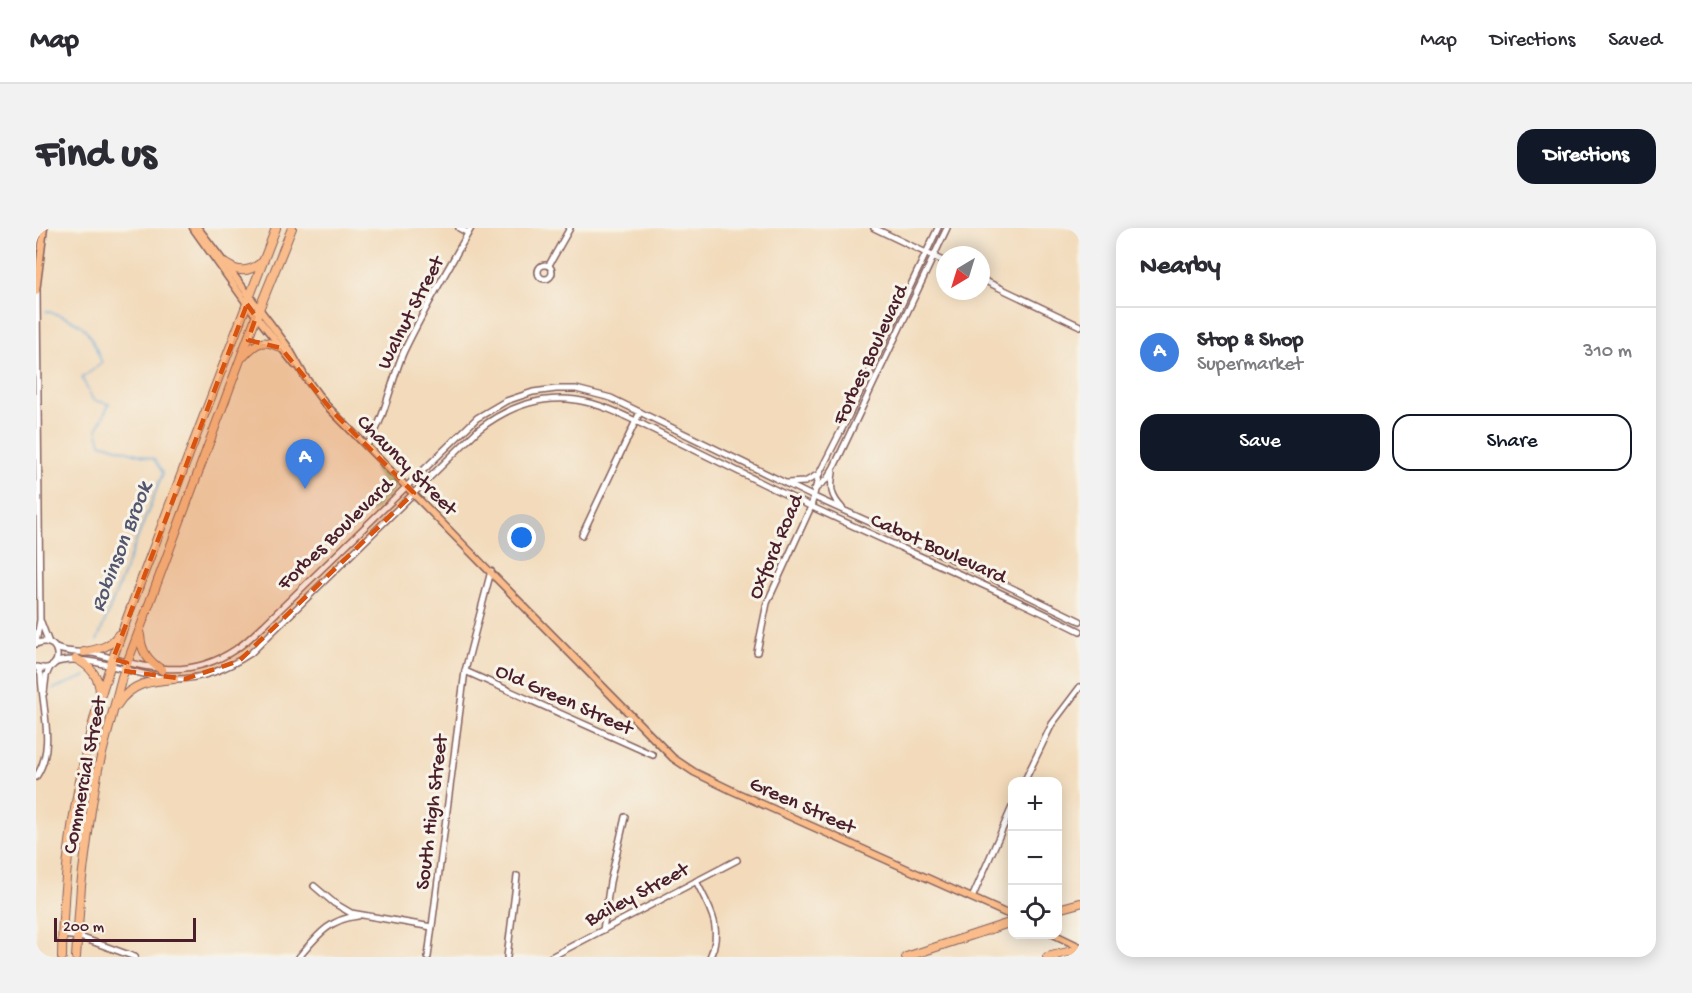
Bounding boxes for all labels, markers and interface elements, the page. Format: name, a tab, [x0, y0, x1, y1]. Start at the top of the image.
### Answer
text: Map	[30, 25, 79, 58]
text: Map	[1420, 29, 1457, 54]
text: Directions	[1490, 29, 1575, 54]
text: Saved	[1608, 29, 1662, 54]
button: Directions	[1517, 129, 1656, 184]
text: Find us	[36, 132, 156, 181]
north arrow	[936, 246, 990, 300]
street label: Walnut Street	[373, 251, 452, 374]
text: Nearby	[1140, 252, 1221, 283]
street label: Forbes Boulevard	[828, 280, 916, 430]
text: Stop & Shop	[1197, 328, 1303, 354]
text: A	[1154, 341, 1165, 364]
text: 310 m	[1583, 341, 1632, 364]
text: Supermarket	[1197, 354, 1303, 377]
street label: Chauncy Street	[350, 411, 463, 524]
button: Save	[1140, 414, 1380, 471]
button: Share	[1392, 414, 1632, 471]
pin: A	[286, 440, 324, 489]
street label: Forbes Boulevard	[273, 473, 401, 598]
water label: Robinson Brook	[86, 477, 160, 616]
street label: Oxford Road	[744, 490, 811, 604]
street label: Cabot Boulevard	[866, 509, 1011, 592]
your location	[507, 523, 536, 552]
street label: Old Green Street	[491, 660, 638, 744]
street label: Commercial Street	[59, 693, 114, 856]
street label: South High Street	[412, 731, 456, 891]
street label: Green Street	[745, 773, 861, 843]
map controls	[1008, 777, 1062, 939]
button: +	[1008, 777, 1062, 831]
button: −	[1008, 831, 1062, 885]
street label: Bailey Street	[581, 857, 696, 934]
button: locate	[1008, 885, 1062, 939]
scale bar	[54, 915, 196, 942]
text: 200 m	[63, 919, 104, 938]

